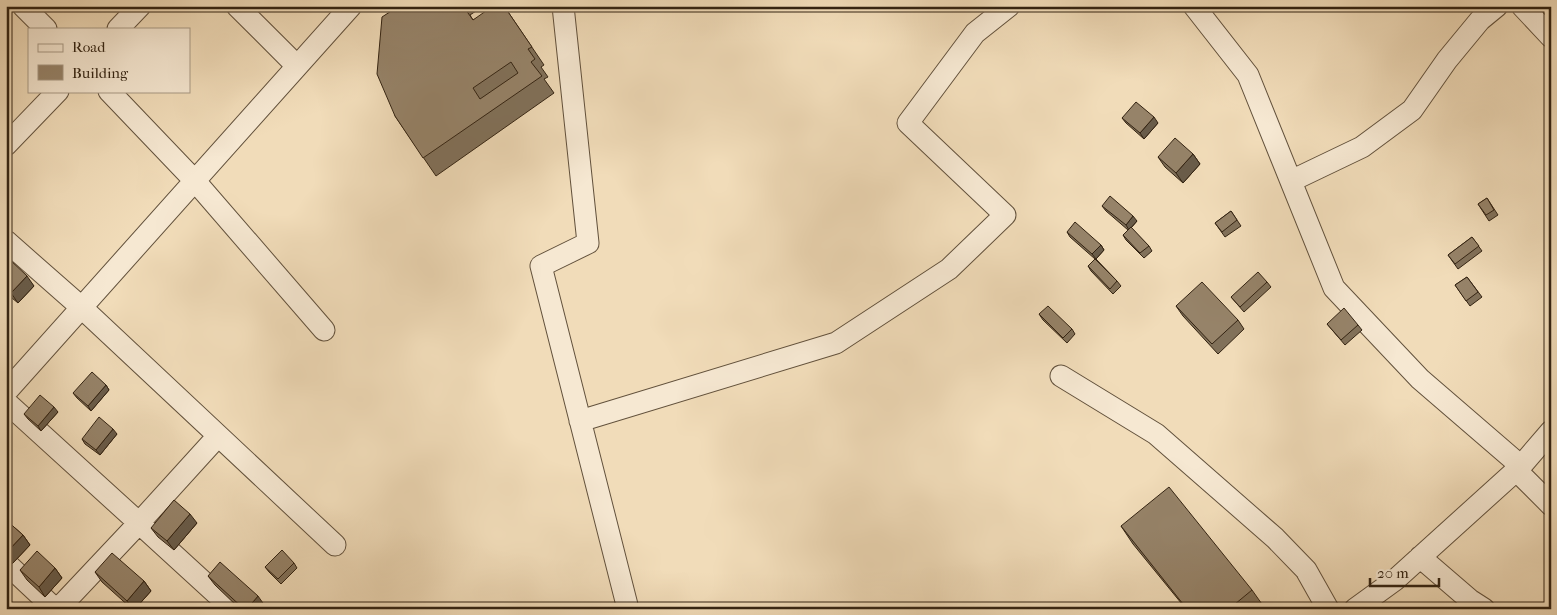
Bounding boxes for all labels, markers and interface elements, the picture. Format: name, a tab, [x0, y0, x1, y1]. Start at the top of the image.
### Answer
legend	[28, 28, 190, 92]
text: Road	[72, 38, 106, 56]
text: Building	[72, 64, 129, 82]
scale bar	[1370, 555, 1438, 587]
text: 20 m	[1377, 564, 1409, 582]

